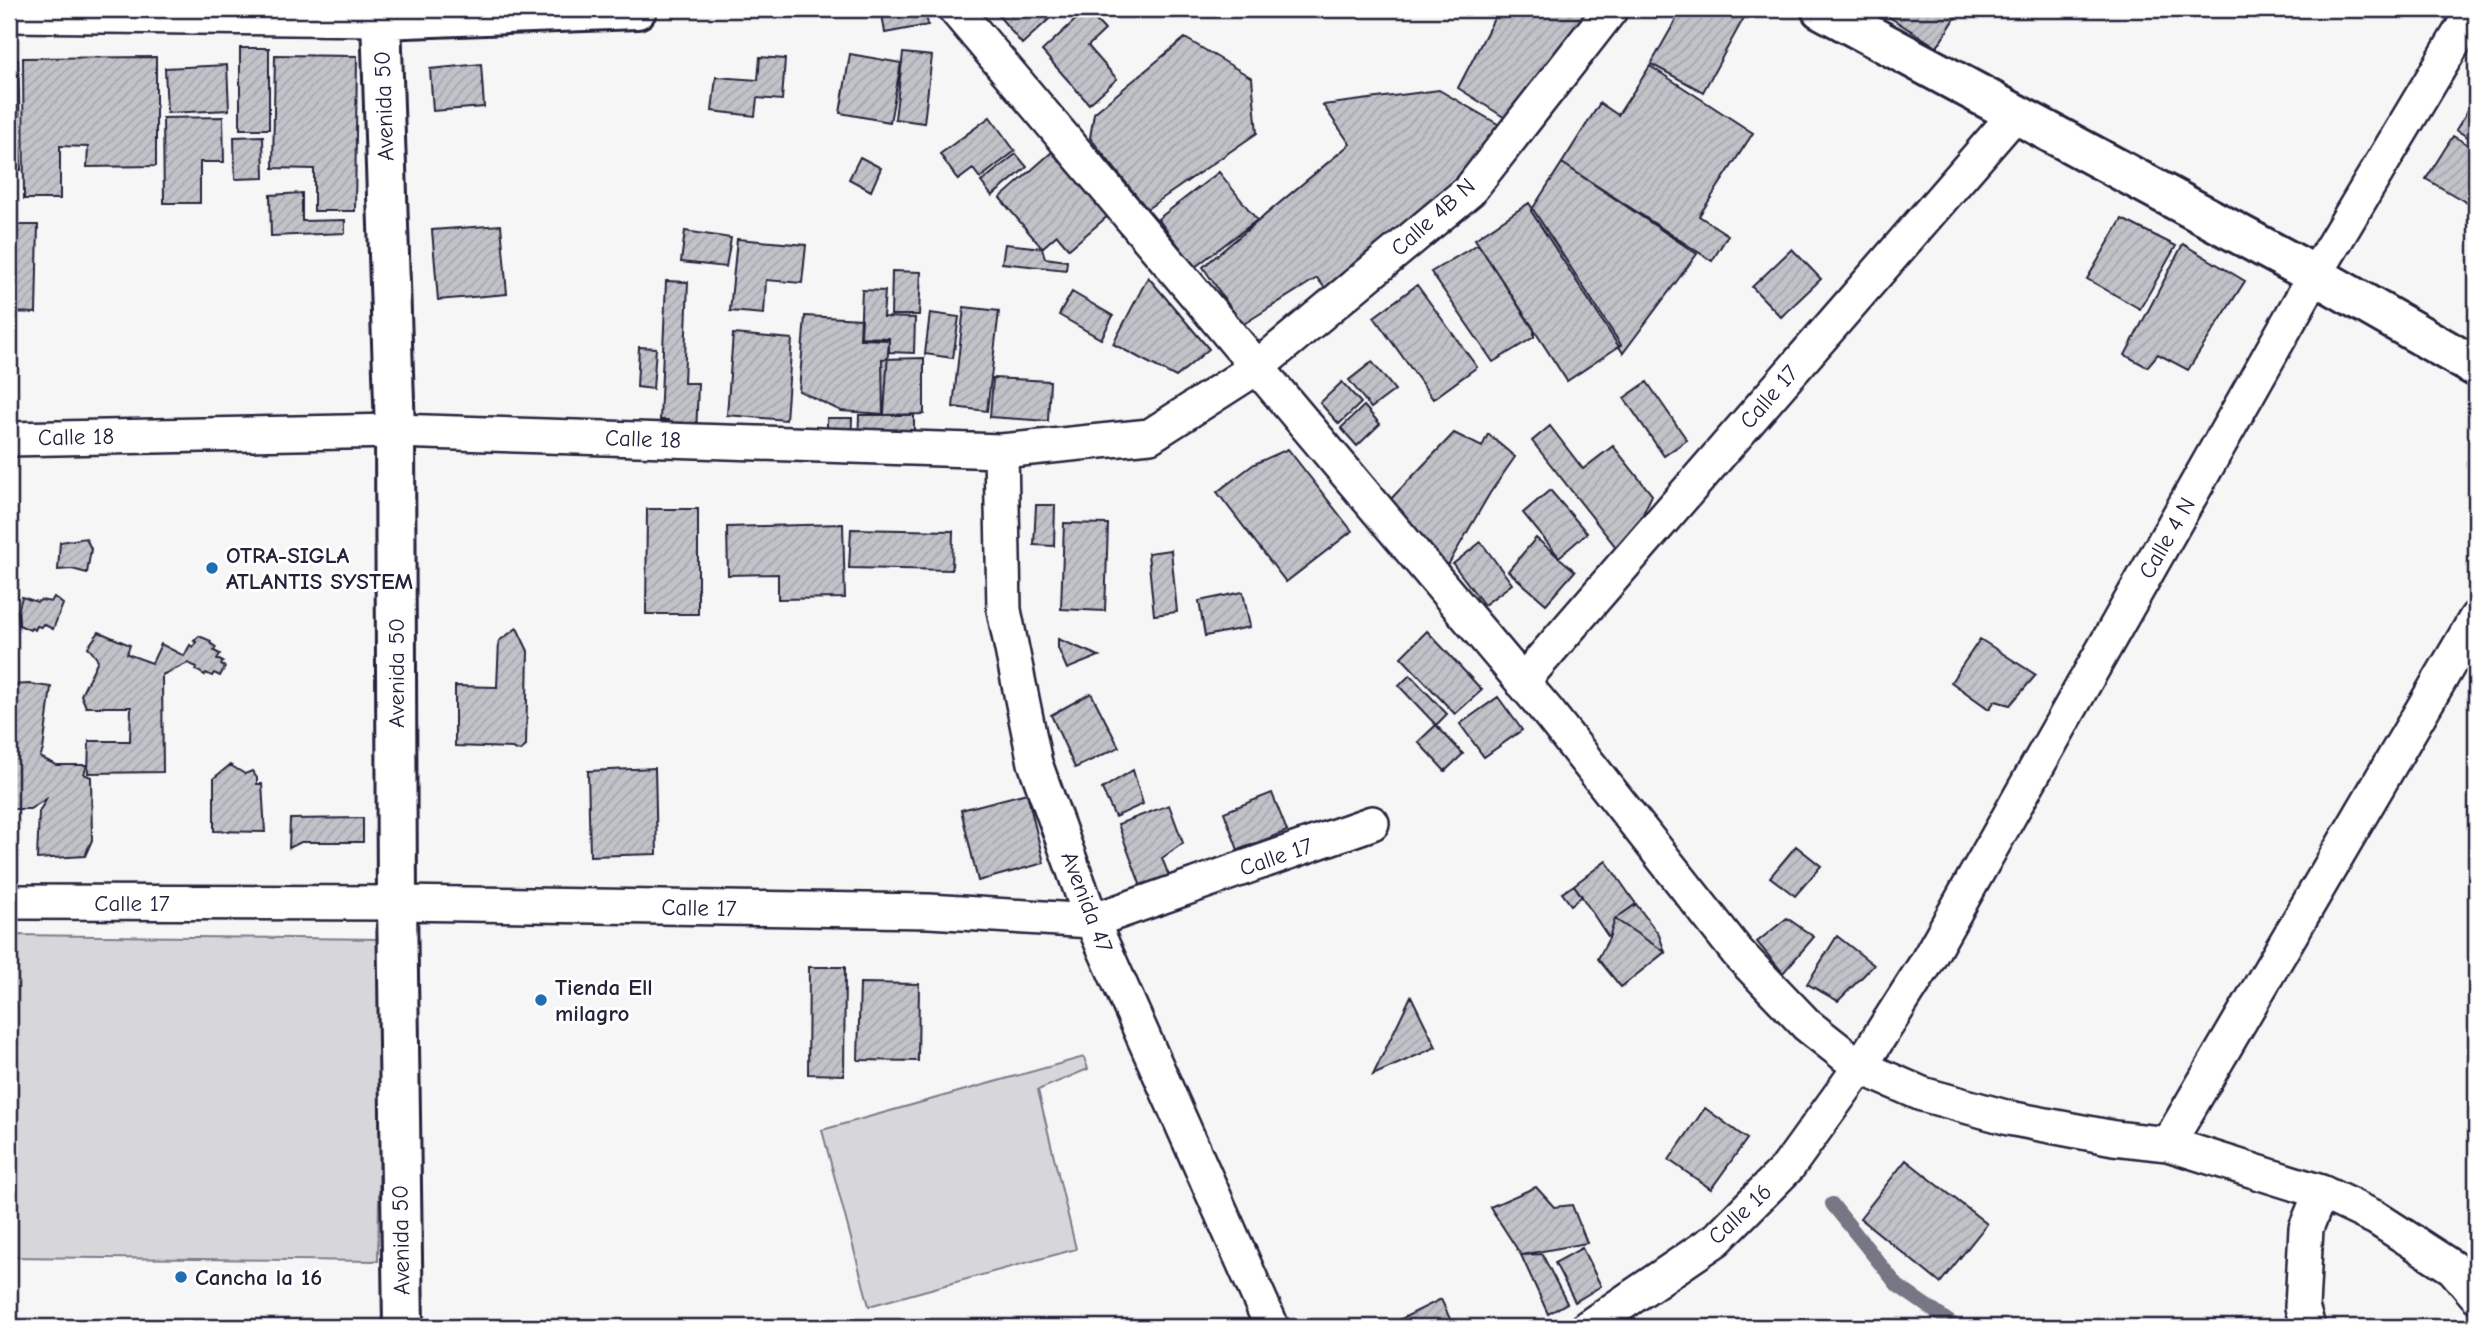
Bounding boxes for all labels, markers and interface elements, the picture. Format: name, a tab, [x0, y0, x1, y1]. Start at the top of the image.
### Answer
street label: Avenida 50	[369, 50, 399, 162]
street label: Calle 4B N	[1386, 172, 1480, 262]
street label: Calle 17	[1734, 360, 1804, 434]
street label: Calle 18	[38, 423, 114, 451]
street label: Calle 18	[604, 424, 682, 454]
street label: Calle 4 N	[2133, 493, 2201, 583]
place label: OTRA-SIGLA ATLANTIS SYSTEM	[226, 542, 413, 595]
marker: OTRA-SIGLA ATLANTIS SYSTEM	[204, 560, 220, 576]
street label: Avenida 50	[383, 618, 410, 728]
street label: Calle 17	[1236, 832, 1316, 882]
street label: Avenida 47	[1055, 848, 1119, 956]
street label: Calle 17	[94, 890, 170, 917]
street label: Calle 17	[661, 894, 737, 922]
place label: Tienda Ell milagro	[555, 974, 653, 1027]
marker: Tienda Ell milagro	[533, 992, 549, 1008]
street label: Calle 16	[1703, 1178, 1777, 1250]
street label: Avenida 50	[387, 1185, 415, 1295]
place label: Cancha la 16	[195, 1264, 322, 1291]
marker: Cancha la 16	[173, 1269, 189, 1285]

